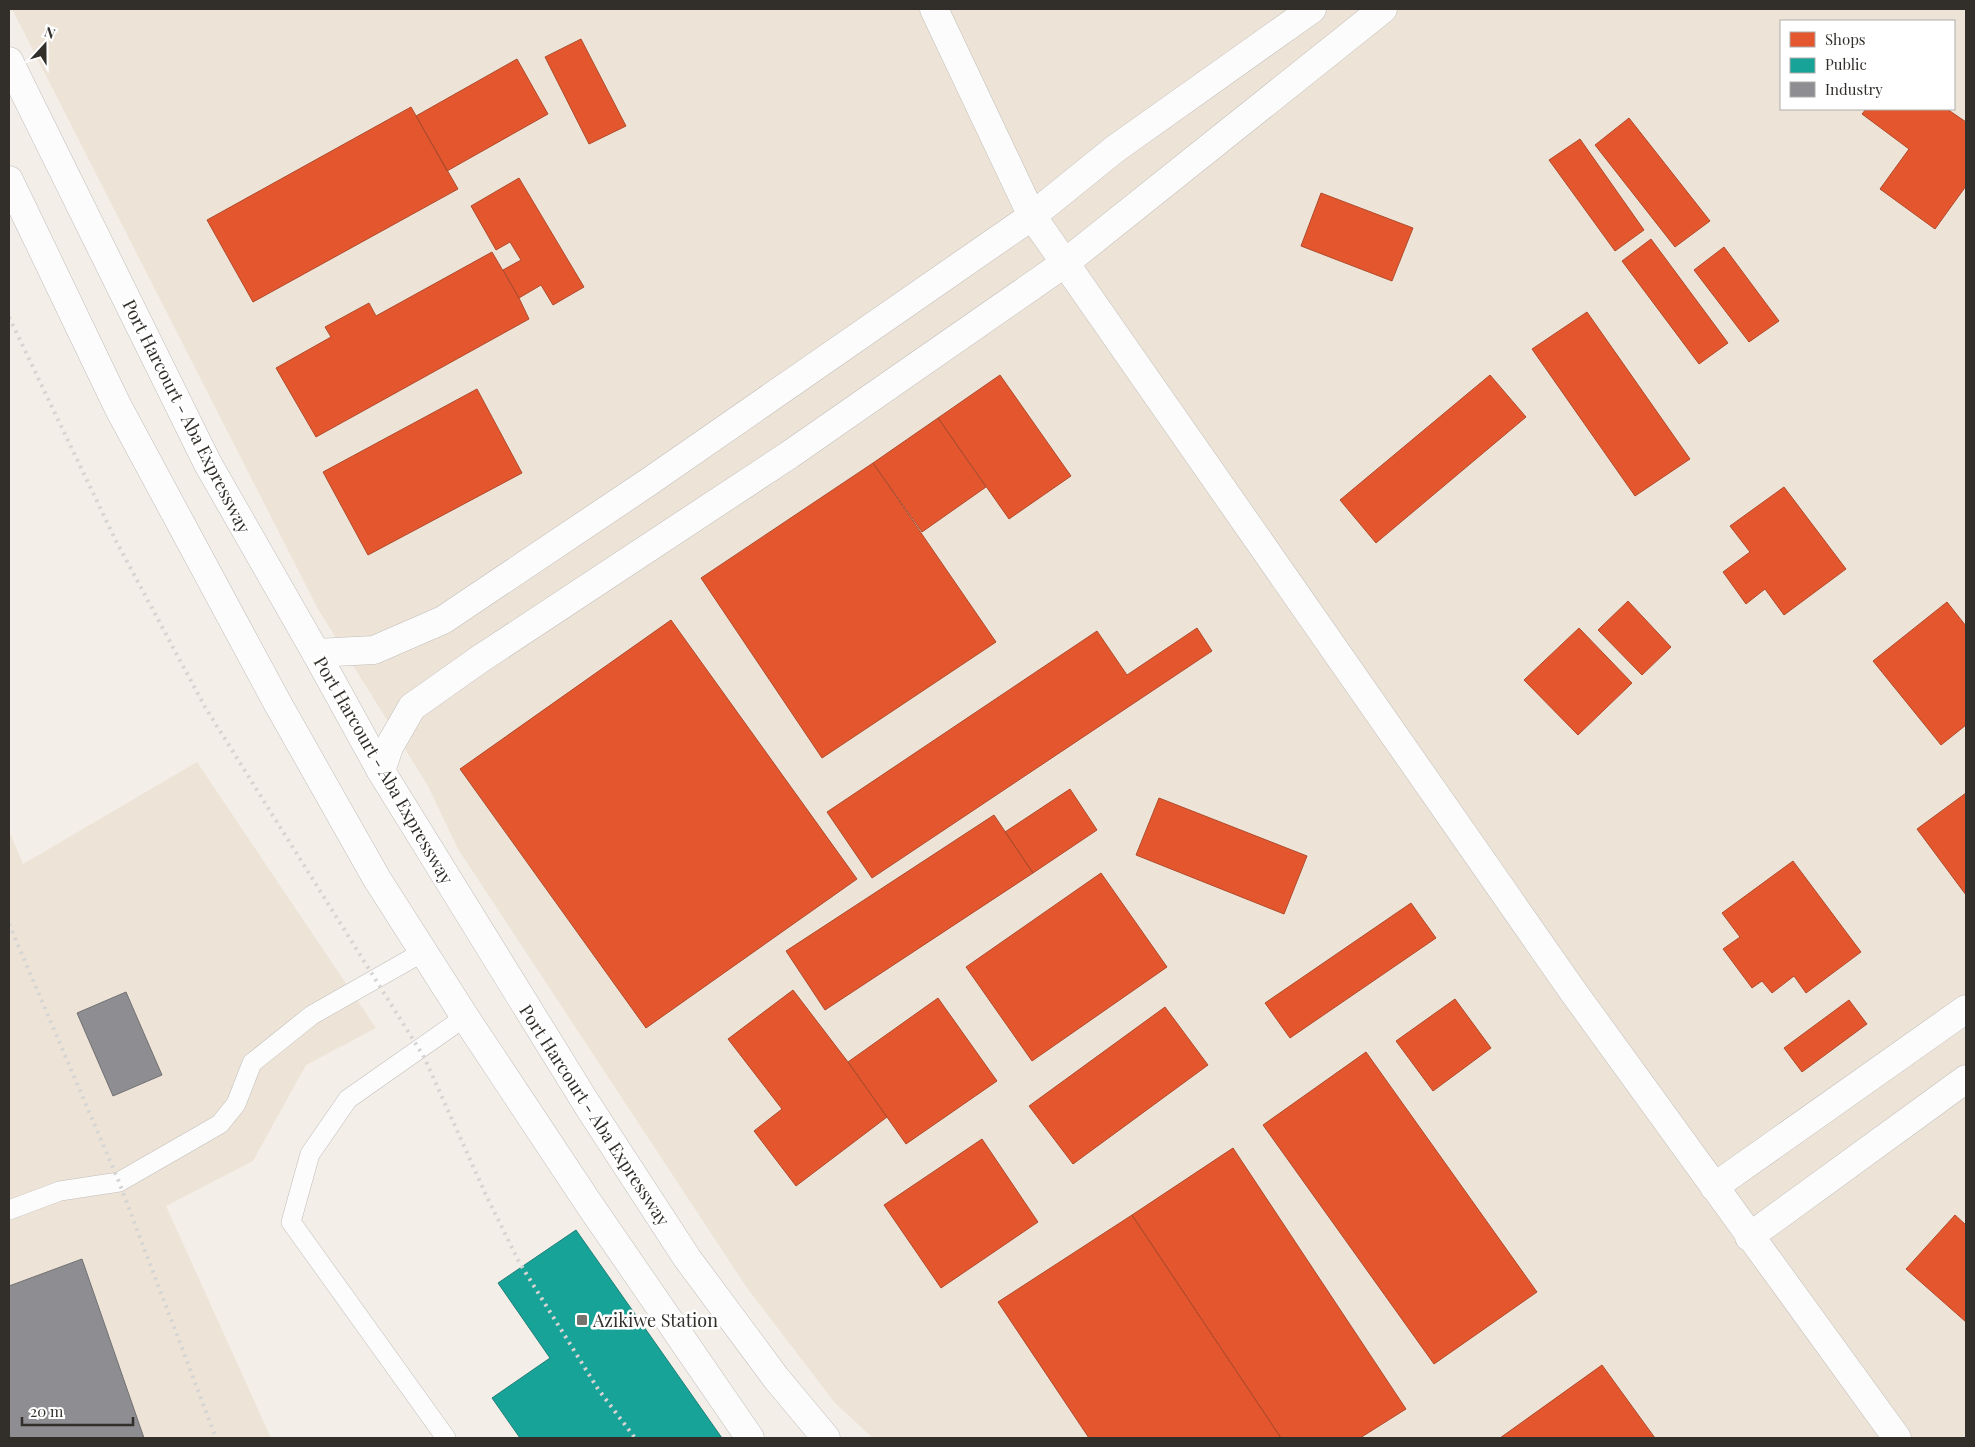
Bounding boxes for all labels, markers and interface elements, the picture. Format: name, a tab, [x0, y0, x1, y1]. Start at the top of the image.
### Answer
north arrow	[20, 20, 70, 70]
legend	[1780, 20, 1955, 110]
text: N	[42, 22, 58, 43]
text: Shops	[1825, 29, 1866, 49]
text: Public	[1825, 54, 1867, 74]
text: Industry	[1825, 79, 1883, 99]
street label: Port Harcourt - Aba Expressway	[117, 295, 257, 537]
street label: Port Harcourt - Aba Expressway	[309, 652, 459, 888]
street label: Port Harcourt - Aba Expressway	[514, 1000, 676, 1230]
place label: Azikiwe Station	[592, 1308, 718, 1332]
marker: Azikiwe Station	[575, 1313, 589, 1327]
scale bar	[22, 1394, 134, 1426]
text: 20 m	[30, 1401, 64, 1421]

